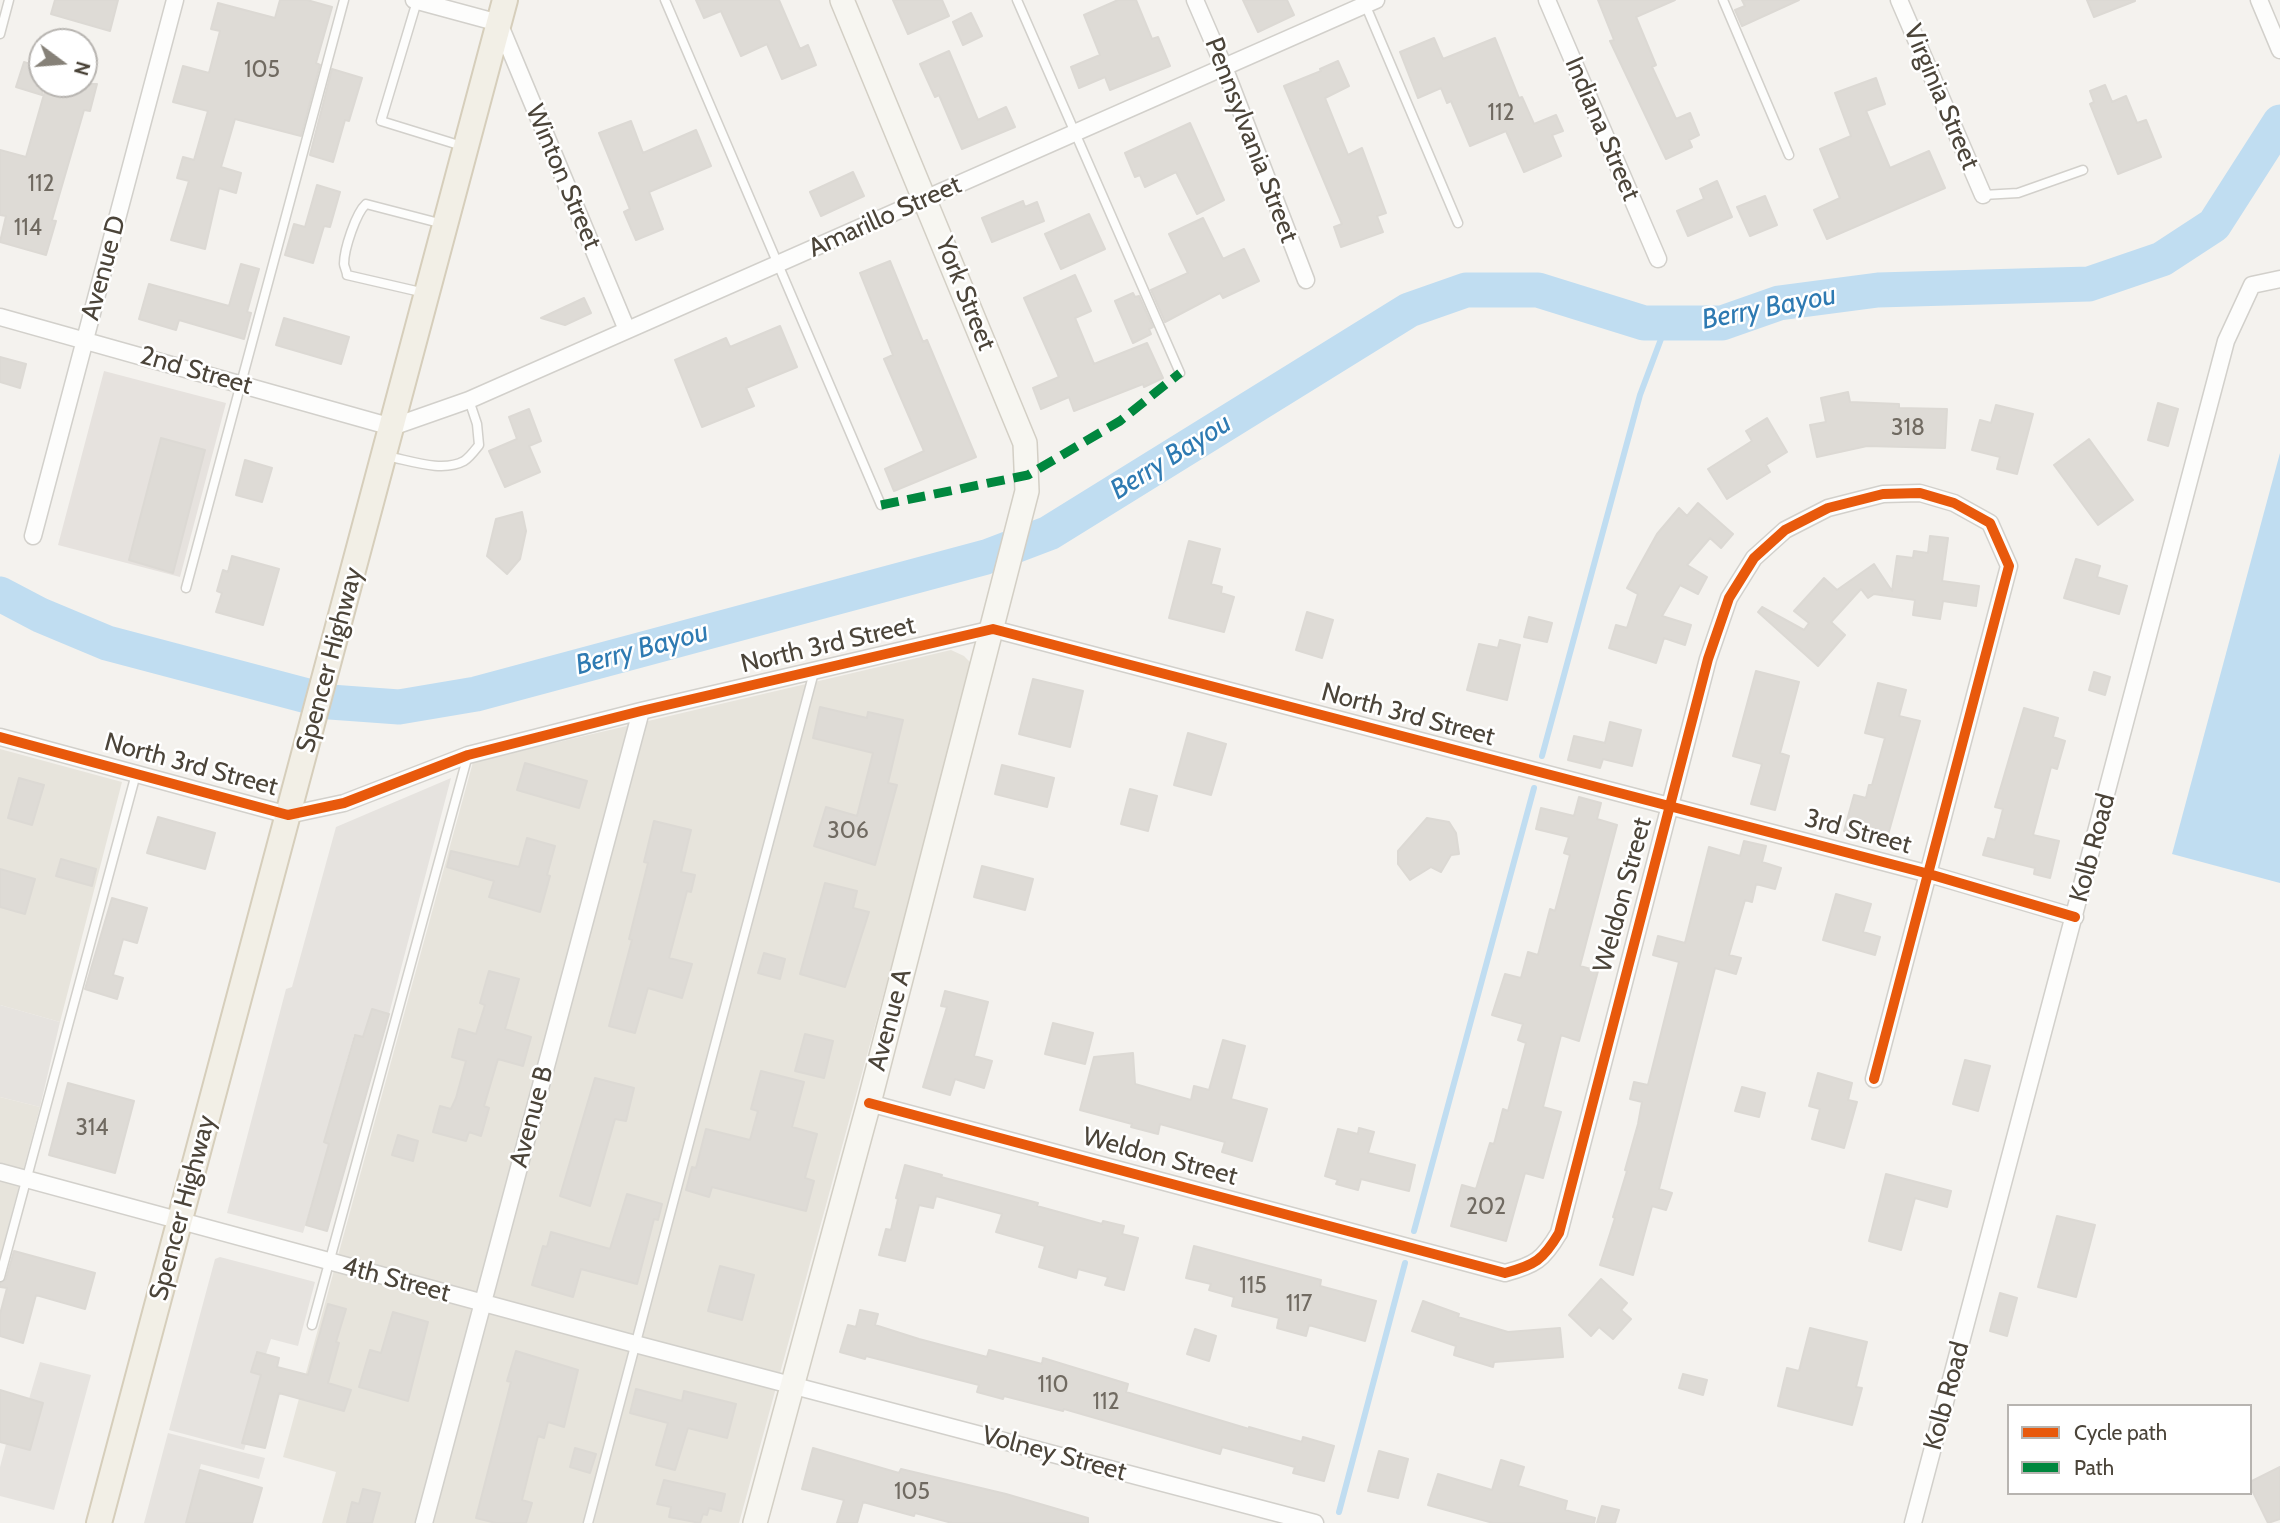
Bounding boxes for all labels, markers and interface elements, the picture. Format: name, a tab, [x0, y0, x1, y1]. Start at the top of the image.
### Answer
street label: Virginia Street	[1896, 20, 1986, 174]
north arrow	[28, 28, 98, 98]
street label: Pennsylvania Street	[1198, 33, 1304, 247]
street label: Indiana Street	[1558, 52, 1646, 206]
house number: 105	[244, 56, 280, 84]
text: N	[69, 59, 95, 78]
house number: 112	[1487, 99, 1515, 127]
street label: Winton Street	[518, 100, 608, 254]
street label: Amarillo Street	[804, 169, 966, 265]
house number: 112	[27, 170, 55, 198]
street label: Avenue D	[75, 212, 133, 324]
house number: 114	[14, 214, 42, 242]
street label: York Street	[928, 233, 1002, 355]
water label: Berry Bayou	[1699, 279, 1839, 337]
street label: 2nd Street	[136, 340, 256, 402]
water label: Berry Bayou	[1104, 407, 1238, 507]
house number: 318	[1891, 414, 1925, 442]
street label: Spencer Highway	[290, 564, 370, 756]
street label: North 3rd Street	[738, 610, 918, 680]
water label: Berry Bayou	[572, 615, 712, 683]
street label: North 3rd Street	[1318, 677, 1498, 753]
street label: North 3rd Street	[101, 727, 281, 803]
street label: Kolb Road	[2064, 790, 2122, 906]
street label: 3rd Street	[1801, 803, 1915, 861]
street label: Weldon Street	[1587, 814, 1659, 976]
house number: 306	[827, 817, 869, 845]
street label: Avenue A	[861, 966, 919, 1074]
street label: Avenue B	[503, 1063, 561, 1171]
street label: Spencer Highway	[143, 1112, 223, 1304]
house number: 314	[75, 1114, 109, 1142]
street label: Weldon Street	[1079, 1121, 1241, 1193]
house number: 202	[1466, 1193, 1506, 1221]
street label: 4th Street	[339, 1251, 453, 1309]
house number: 115	[1239, 1272, 1267, 1300]
house number: 117	[1286, 1290, 1312, 1318]
street label: Kolb Road	[1918, 1338, 1976, 1454]
house number: 110	[1037, 1371, 1069, 1399]
house number: 112	[1092, 1388, 1120, 1416]
legend	[2007, 1404, 2252, 1495]
street label: Volney Street	[978, 1420, 1130, 1488]
text: Cycle path	[2074, 1420, 2167, 1445]
text: Path	[2074, 1455, 2114, 1480]
house number: 105	[894, 1478, 930, 1506]

